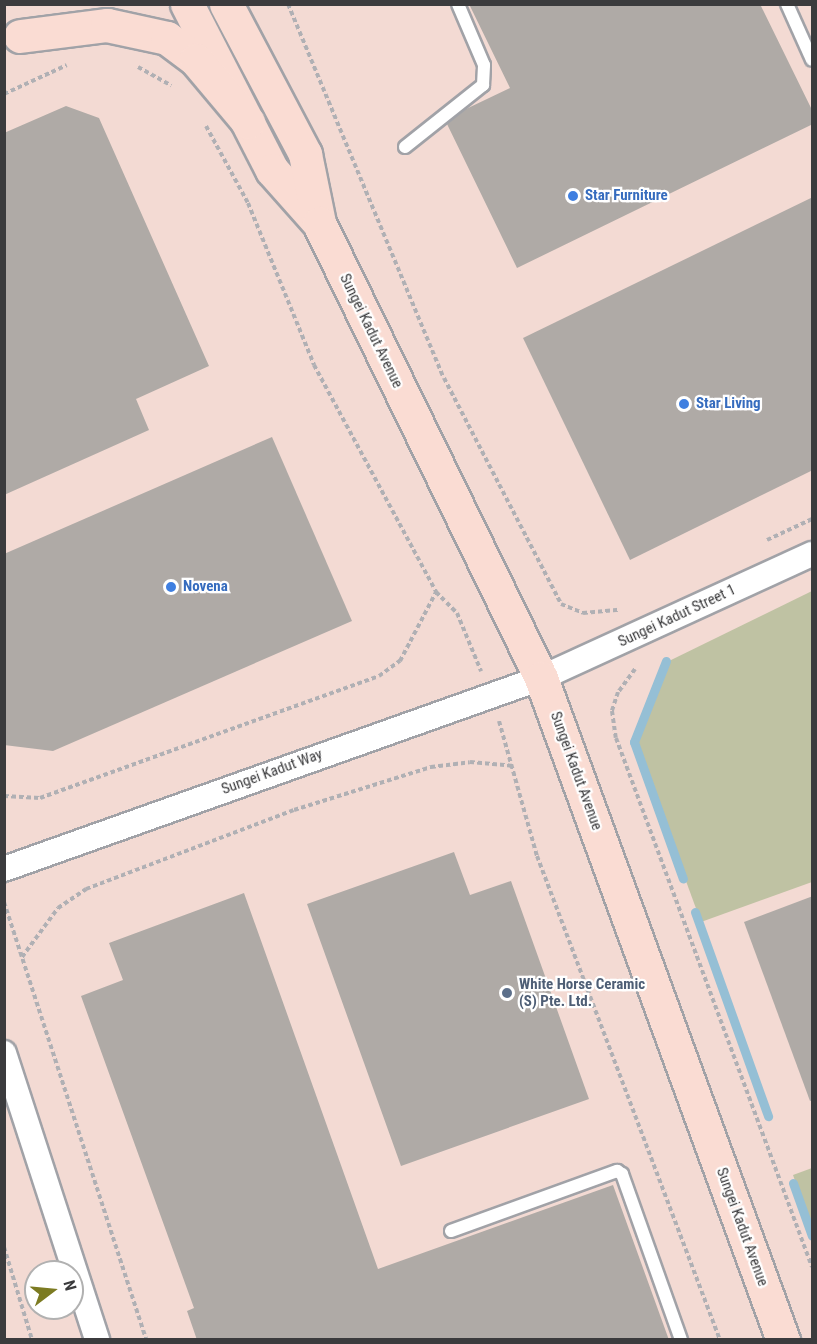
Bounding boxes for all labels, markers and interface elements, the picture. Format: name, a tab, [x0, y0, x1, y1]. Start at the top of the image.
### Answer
place label: Star Furniture	[585, 187, 668, 205]
marker: Star Furniture	[566, 189, 580, 203]
street label: Sungei Kadut Avenue	[336, 271, 406, 391]
place label: Star Living	[696, 395, 761, 413]
marker: Star Living	[677, 397, 691, 411]
place label: Novena	[183, 578, 228, 596]
marker: Novena	[164, 580, 178, 594]
street label: Sungei Kadut Street 1	[615, 581, 739, 651]
street label: Sungei Kadut Avenue	[546, 709, 606, 833]
street label: Sungei Kadut Way	[219, 745, 325, 799]
place label: White Horse Ceramic (S) Pte. Ltd.	[519, 975, 645, 1010]
marker: White Horse Ceramic (S) Pte. Ltd.	[500, 986, 514, 1000]
street label: Sungei Kadut Avenue	[712, 1165, 772, 1289]
north arrow	[24, 1260, 84, 1320]
text: N	[59, 1278, 80, 1293]

